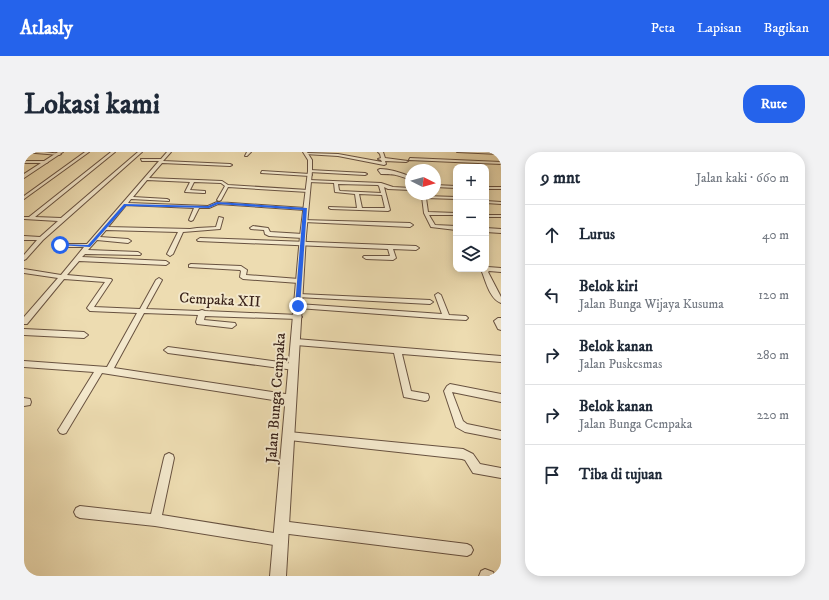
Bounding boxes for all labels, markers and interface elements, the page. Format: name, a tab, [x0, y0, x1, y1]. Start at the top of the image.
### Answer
text: Atlasly	[20, 17, 73, 40]
text: Peta	[651, 19, 675, 37]
text: Lapisan	[697, 19, 742, 37]
text: Bagikan	[764, 19, 809, 37]
button: Rute	[743, 85, 805, 123]
text: Lokasi kami	[24, 87, 160, 122]
north arrow	[405, 164, 441, 200]
map controls	[453, 164, 489, 272]
button: +	[453, 164, 489, 200]
text: 9 mnt	[541, 167, 580, 189]
text: Jalan kaki · 660 m	[696, 170, 789, 186]
button: −	[453, 200, 489, 236]
icon: ahead	[541, 224, 563, 246]
text: Lurus	[579, 225, 615, 244]
text: 40 m	[762, 227, 789, 243]
route start	[51, 236, 69, 254]
button: layers	[453, 236, 489, 272]
text: Belok kiri	[579, 277, 638, 296]
icon: left	[541, 284, 563, 306]
text: 120 m	[758, 287, 789, 303]
street label: Cempaka XII	[179, 288, 261, 312]
text: Jalan Bunga Wijaya Kusuma	[579, 296, 724, 312]
route end	[289, 297, 307, 315]
street label: Jalan Bunga Cempaka	[262, 332, 290, 466]
text: Belok kanan	[579, 337, 653, 356]
icon: right	[541, 344, 563, 366]
text: 280 m	[757, 347, 789, 363]
text: Jalan Puskesmas	[579, 356, 662, 372]
text: Belok kanan	[579, 397, 653, 416]
icon: right	[541, 404, 563, 426]
text: 220 m	[757, 407, 789, 423]
text: Jalan Bunga Cempaka	[579, 416, 692, 432]
icon: arrive	[541, 464, 563, 486]
text: Tiba di tujuan	[579, 465, 662, 484]

